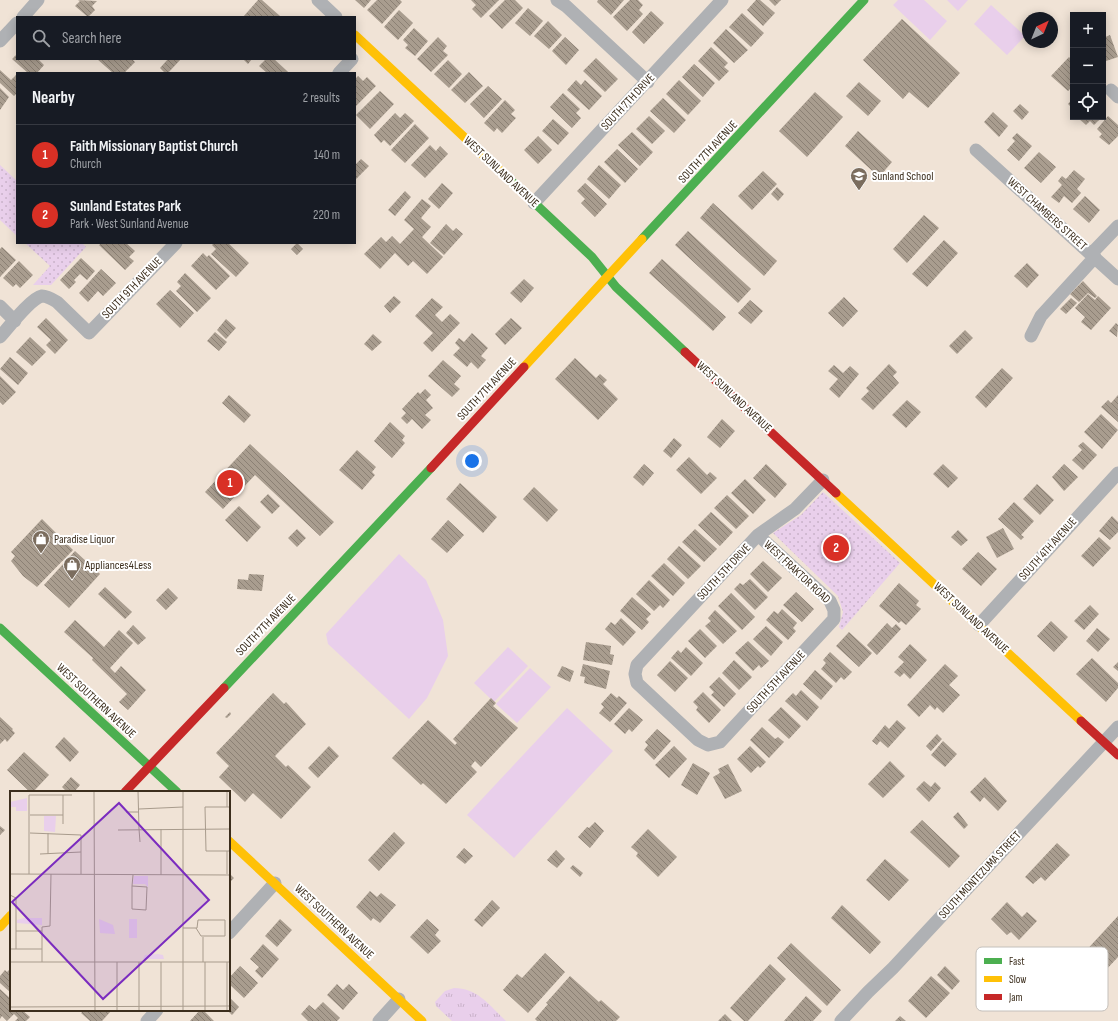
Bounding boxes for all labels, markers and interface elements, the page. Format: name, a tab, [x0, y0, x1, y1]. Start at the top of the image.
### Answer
north arrow	[1022, 12, 1058, 48]
map controls	[1070, 12, 1106, 120]
button: +	[1070, 12, 1106, 48]
search box	[16, 16, 356, 60]
icon: search	[30, 27, 52, 49]
text: Search here	[62, 29, 122, 48]
button: −	[1070, 48, 1106, 84]
street label: SOUTH 7TH DRIVE	[598, 70, 658, 133]
button: locate	[1070, 84, 1106, 120]
text: Nearby	[32, 88, 75, 108]
text: 2 results	[303, 90, 340, 106]
street label: SOUTH 7TH AVENUE	[675, 118, 741, 186]
street label: WEST SUNLAND AVENUE	[460, 133, 542, 211]
text: Faith Missionary Baptist Church	[70, 137, 238, 156]
text: 1	[42, 147, 48, 163]
text: 140 m	[314, 147, 340, 163]
text: Church	[70, 156, 102, 172]
school or university icon: Sunland School	[849, 166, 869, 191]
place label: Sunland School	[872, 169, 933, 184]
street label: WEST CHAMBERS STREET	[1004, 174, 1090, 254]
text: Sunland Estates Park	[70, 197, 181, 216]
text: 2	[42, 207, 48, 223]
text: 220 m	[313, 207, 340, 223]
text: Park · West Sunland Avenue	[70, 216, 189, 232]
street label: SOUTH 9TH AVENUE	[99, 254, 165, 322]
street label: SOUTH 7TH AVENUE	[454, 355, 520, 423]
street label: WEST SUNLAND AVENUE	[693, 358, 775, 436]
your location	[462, 451, 482, 471]
pin: 1	[217, 468, 243, 498]
street label: SOUTH 4TH AVENUE	[1016, 514, 1080, 583]
shop icon: Paradise Liquor	[31, 529, 51, 554]
place label: Paradise Liquor	[54, 532, 115, 547]
pin: 2	[823, 533, 849, 563]
street label: WEST FRAKTOR ROAD	[761, 537, 834, 607]
street label: SOUTH 5TH DRIVE	[694, 541, 754, 603]
shop icon: Appliances4Less	[62, 555, 82, 580]
place label: Appliances4Less	[84, 558, 152, 573]
street label: WEST SUNLAND AVENUE	[930, 579, 1012, 657]
street label: SOUTH 7TH AVENUE	[233, 591, 299, 659]
street label: SOUTH 5TH AVENUE	[743, 648, 809, 716]
street label: WEST SOUTHERN AVENUE	[53, 660, 139, 742]
inset map	[10, 791, 230, 1011]
street label: SOUTH MONTEZUMA STREET	[936, 828, 1024, 922]
street label: WEST SOUTHERN AVENUE	[291, 881, 377, 963]
legend	[976, 947, 1108, 1011]
text: Fast	[1009, 955, 1025, 968]
text: Slow	[1009, 973, 1026, 986]
text: Jam	[1008, 991, 1023, 1004]

